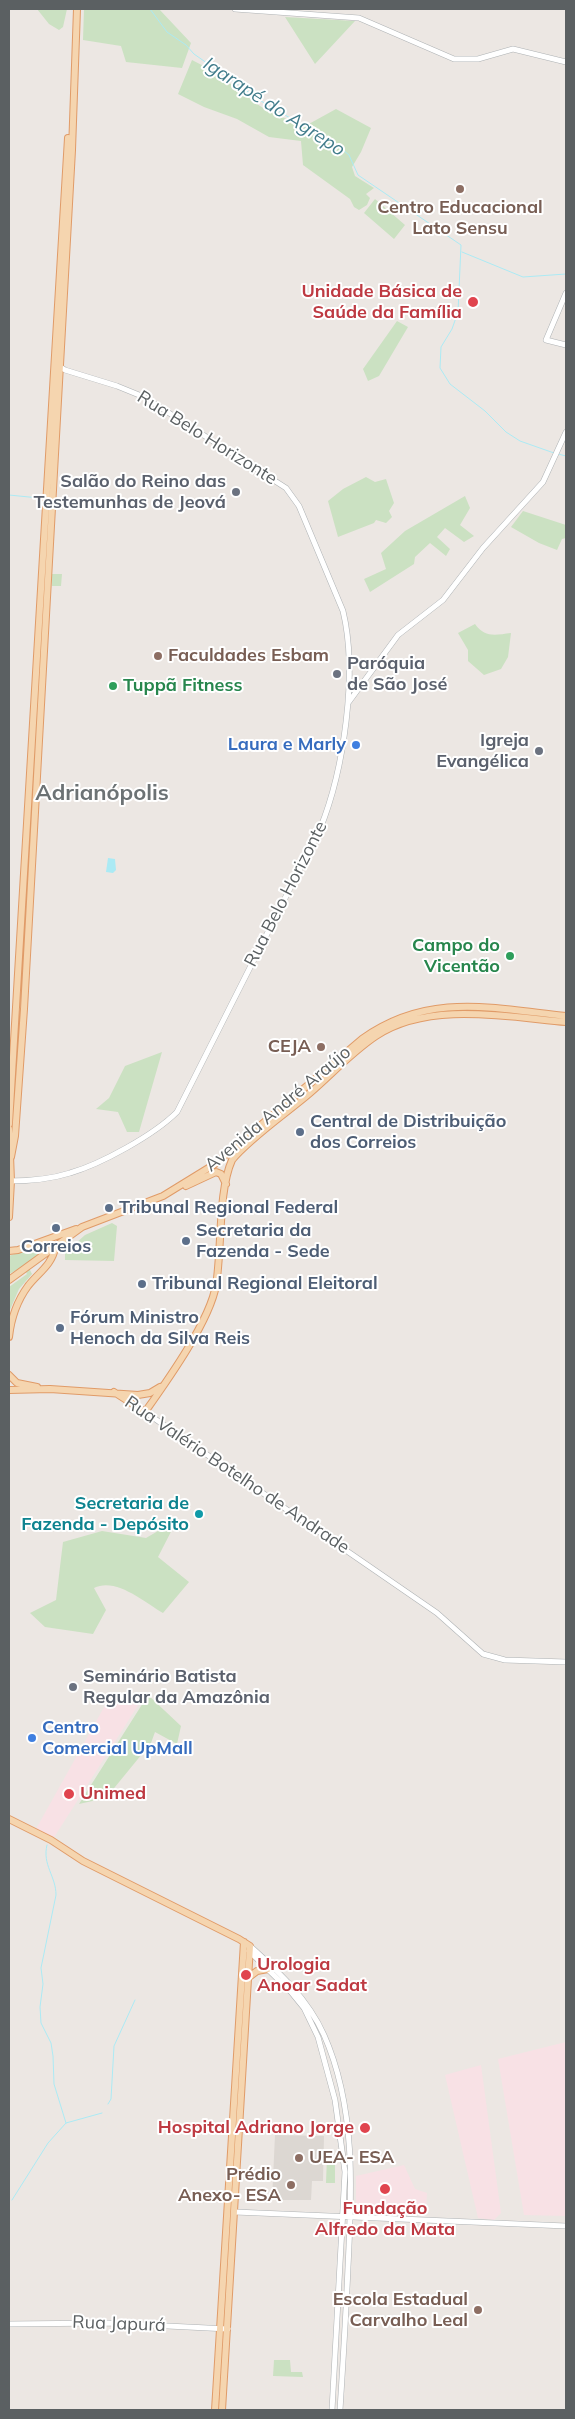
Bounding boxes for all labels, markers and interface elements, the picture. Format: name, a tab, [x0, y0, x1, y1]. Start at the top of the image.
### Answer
water label: Igarapé do Agrepo	[199, 53, 349, 161]
marker: Centro Educacional Lato Sensu	[454, 183, 466, 195]
place label: Centro Educacional Lato Sensu	[377, 197, 543, 240]
place label: Unidade Básica de Saúde da Família	[301, 281, 462, 324]
marker: Unidade Básica de Saúde da Família	[466, 295, 480, 309]
street label: Rua Belo Horizonte	[133, 386, 281, 490]
place label: Salão do Reino das Testemunhas de Jeová	[33, 471, 226, 514]
marker: Salão do Reino das Testemunhas de Jeová	[230, 486, 242, 498]
place label: Faculdades Esbam	[168, 645, 329, 667]
marker: Faculdades Esbam	[152, 650, 164, 662]
place label: Paróquia de São José	[347, 653, 447, 696]
marker: Paróquia de São José	[331, 668, 343, 680]
place label: Tuppã Fitness	[123, 675, 243, 697]
marker: Tuppã Fitness	[107, 680, 119, 692]
place label: Igreja Evangélica	[436, 730, 529, 772]
place label: Laura e Marly	[228, 734, 346, 756]
marker: Laura e Marly	[350, 739, 362, 751]
marker: Igreja Evangélica	[533, 745, 545, 757]
district label: Adrianópolis	[35, 780, 169, 806]
street label: Rua Belo Horizonte	[240, 818, 332, 970]
place label: Campo do Vicentão	[412, 935, 500, 978]
marker: Campo do Vicentão	[504, 950, 516, 962]
place label: CEJA	[268, 1036, 311, 1058]
marker: CEJA	[315, 1041, 327, 1053]
street label: Avenida André Araújo	[201, 1042, 355, 1176]
place label: Central de Distribuição dos Correios	[310, 1111, 506, 1154]
marker: Central de Distribuição dos Correios	[294, 1126, 306, 1138]
place label: Tribunal Regional Federal	[119, 1197, 338, 1219]
marker: Tribunal Regional Federal	[103, 1202, 115, 1214]
place label: Secretaria da Fazenda - Sede	[196, 1220, 330, 1262]
marker: Correios	[50, 1222, 62, 1234]
marker: Secretaria da Fazenda - Sede	[180, 1235, 192, 1247]
place label: Correios	[21, 1236, 91, 1258]
place label: Tribunal Regional Eleitoral	[152, 1273, 378, 1295]
marker: Tribunal Regional Eleitoral	[136, 1278, 148, 1290]
place label: Fórum Ministro Henoch da Silva Reis	[70, 1307, 250, 1350]
marker: Fórum Ministro Henoch da Silva Reis	[54, 1322, 66, 1334]
street label: Rua Valério Botelho de Andrade	[120, 1392, 354, 1558]
place label: Secretaria de Fazenda - Depósito	[21, 1493, 189, 1536]
marker: Secretaria de Fazenda - Depósito	[193, 1508, 205, 1520]
place label: Seminário Batista Regular da Amazônia	[83, 1666, 270, 1708]
marker: Seminário Batista Regular da Amazônia	[67, 1681, 79, 1693]
place label: Centro Comercial UpMall	[42, 1717, 193, 1760]
marker: Centro Comercial UpMall	[26, 1732, 38, 1744]
place label: Unimed	[80, 1783, 146, 1805]
marker: Unimed	[62, 1787, 76, 1801]
place label: Urologia Anoar Sadat	[257, 1954, 367, 1996]
marker: Urologia Anoar Sadat	[239, 1968, 253, 1982]
place label: Hospital Adriano Jorge	[158, 2117, 354, 2139]
marker: Hospital Adriano Jorge	[358, 2121, 372, 2135]
place label: UEA- ESA	[309, 2147, 394, 2169]
marker: UEA- ESA	[293, 2152, 305, 2164]
place label: Prédio Anexo- ESA	[178, 2164, 281, 2206]
marker: Prédio Anexo- ESA	[285, 2179, 297, 2191]
marker: Fundação Alfredo da Mata	[378, 2182, 392, 2196]
place label: Fundação Alfredo da Mata	[315, 2198, 455, 2240]
place label: Escola Estadual Carvalho Leal	[333, 2289, 468, 2332]
marker: Escola Estadual Carvalho Leal	[472, 2304, 484, 2316]
street label: Rua Japurá	[72, 2312, 166, 2336]

